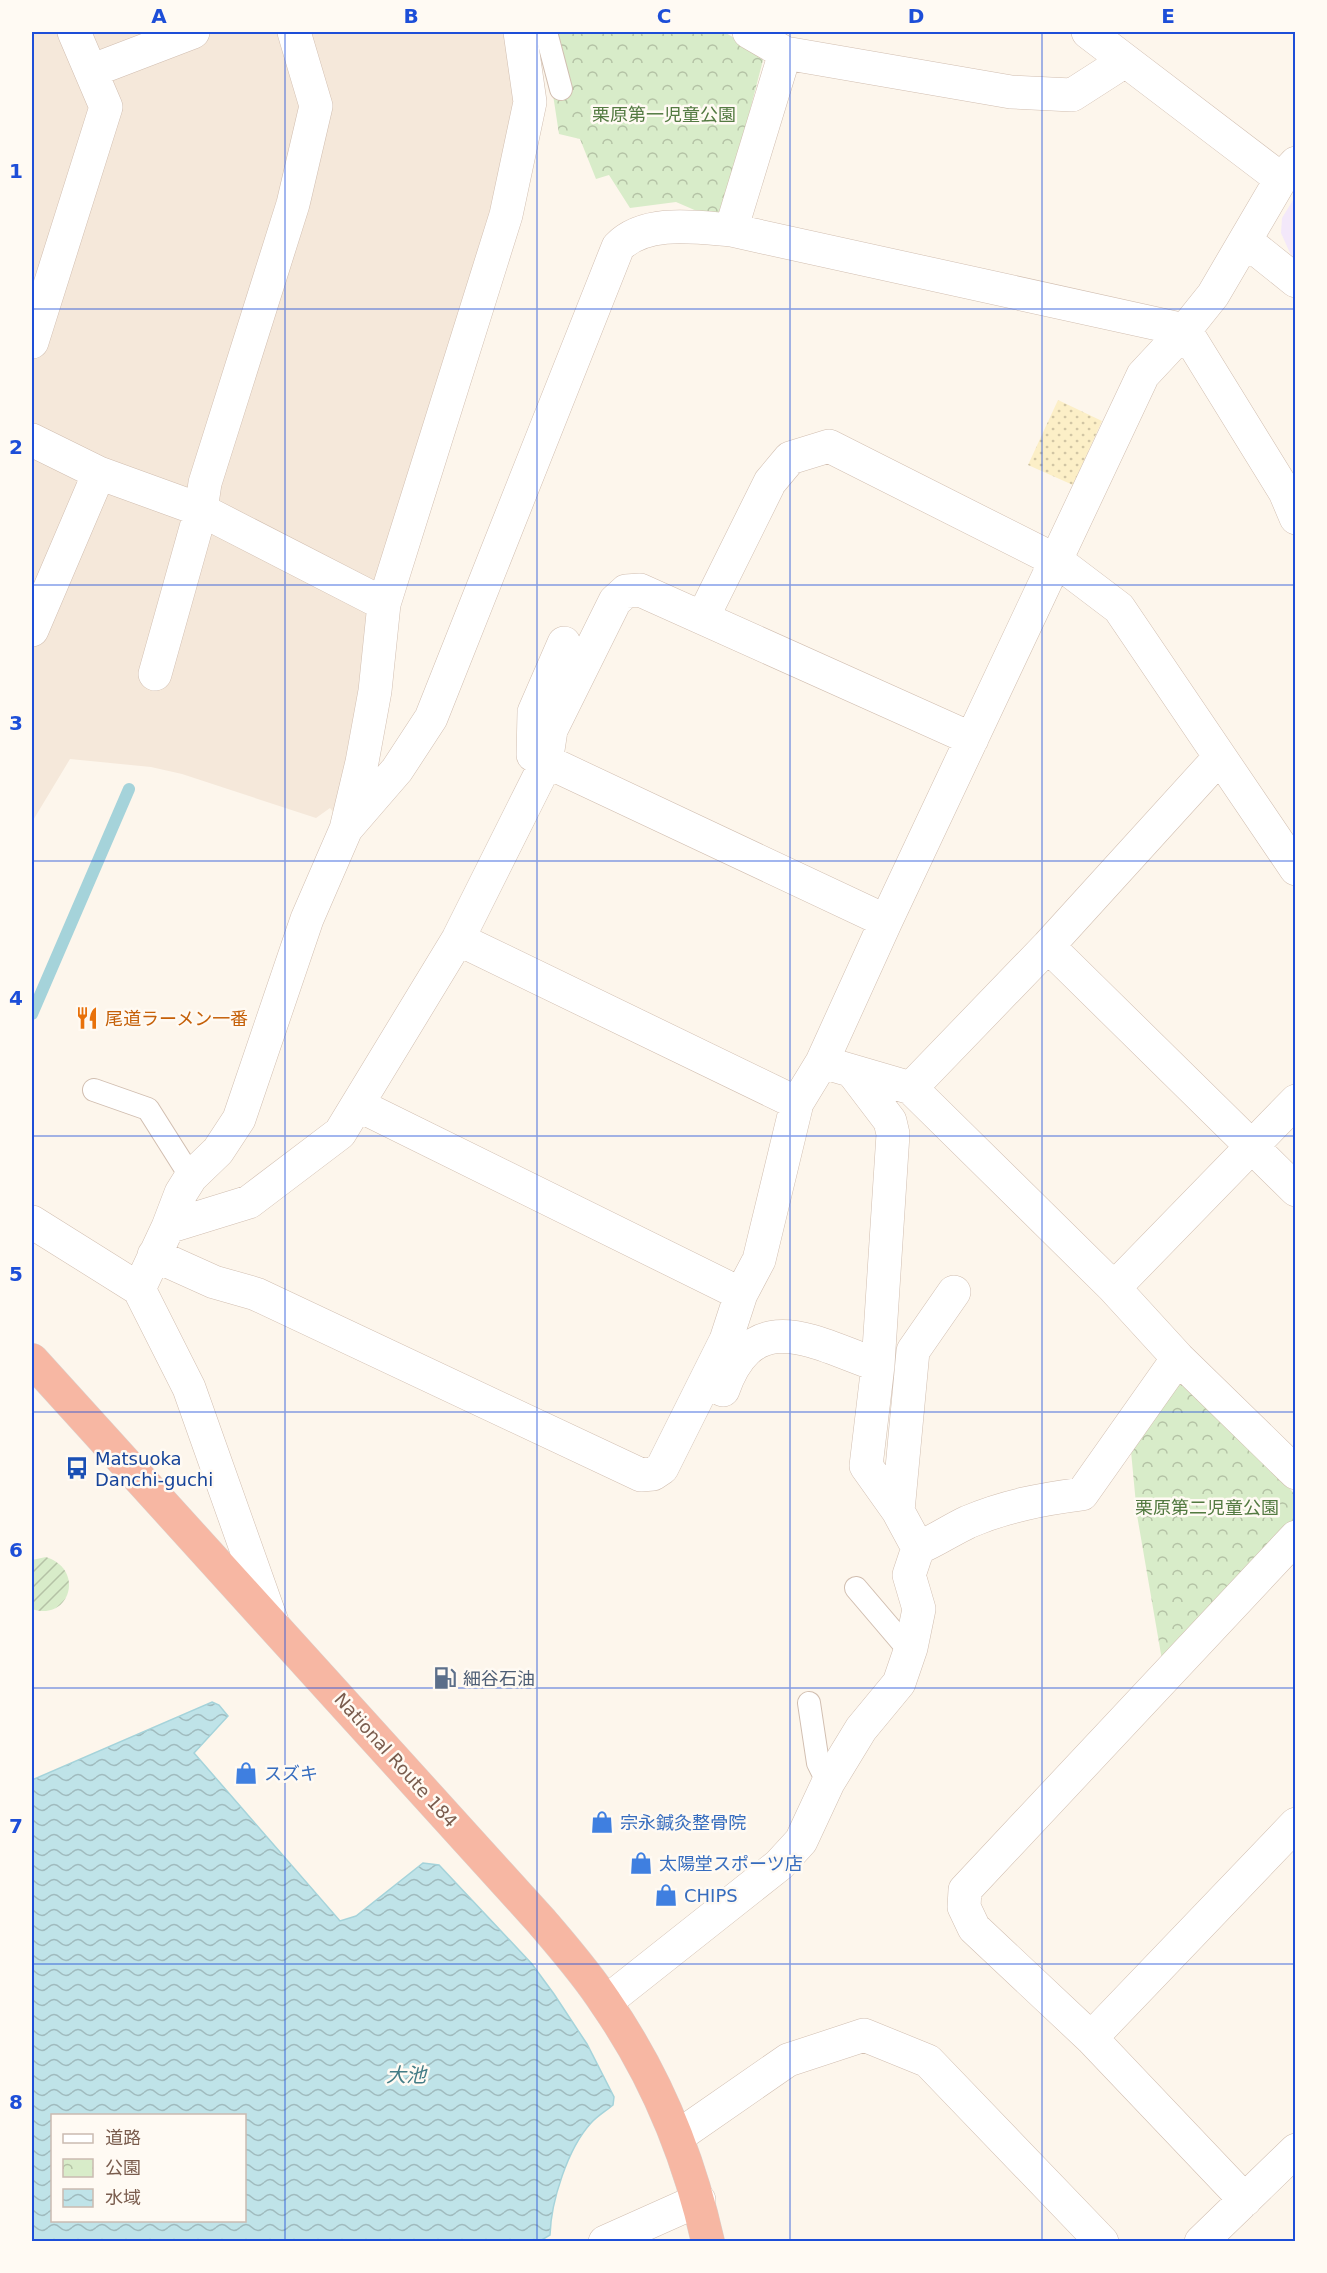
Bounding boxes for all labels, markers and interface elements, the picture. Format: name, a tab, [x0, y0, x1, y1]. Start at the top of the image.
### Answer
text: A	[151, 4, 167, 28]
text: B	[403, 4, 419, 28]
text: C	[657, 4, 671, 28]
text: D	[908, 4, 924, 28]
text: E	[1161, 4, 1175, 28]
park label: 栗原第一児童公園	[592, 104, 736, 125]
text: 1	[9, 159, 23, 183]
text: 2	[9, 435, 23, 459]
text: 3	[9, 711, 23, 735]
text: 4	[9, 986, 23, 1010]
restaurant icon: 尾道ラーメン一番	[74, 1005, 100, 1031]
place label: 尾道ラーメン一番	[105, 1008, 248, 1029]
text: 5	[9, 1262, 23, 1286]
place label: Matsuoka Danchi-guchi	[95, 1448, 213, 1490]
bus stop icon: Matsuoka Danchi-guchi	[64, 1455, 90, 1481]
park label: 栗原第二児童公園	[1135, 1497, 1279, 1518]
text: 6	[9, 1538, 23, 1562]
fuel station icon: 細谷石油	[432, 1665, 458, 1691]
place label: 細谷石油	[463, 1668, 535, 1689]
street label: National Route 184	[330, 1689, 462, 1831]
shop icon: スズキ	[233, 1760, 259, 1786]
place label: スズキ	[264, 1763, 318, 1784]
shop icon: 宗永鍼灸整骨院	[589, 1809, 615, 1835]
place label: 宗永鍼灸整骨院	[620, 1812, 746, 1833]
text: 7	[9, 1814, 23, 1838]
shop icon: 太陽堂スポーツ店	[628, 1850, 654, 1876]
place label: 太陽堂スポーツ店	[659, 1853, 803, 1874]
shop icon: CHIPS	[653, 1882, 679, 1908]
place label: CHIPS	[684, 1885, 738, 1906]
water label: 大池	[386, 2063, 428, 2087]
text: 8	[9, 2090, 23, 2114]
legend	[51, 2114, 246, 2222]
text: 道路	[105, 2127, 141, 2148]
text: 公園	[105, 2157, 141, 2178]
text: 水域	[105, 2187, 141, 2208]

